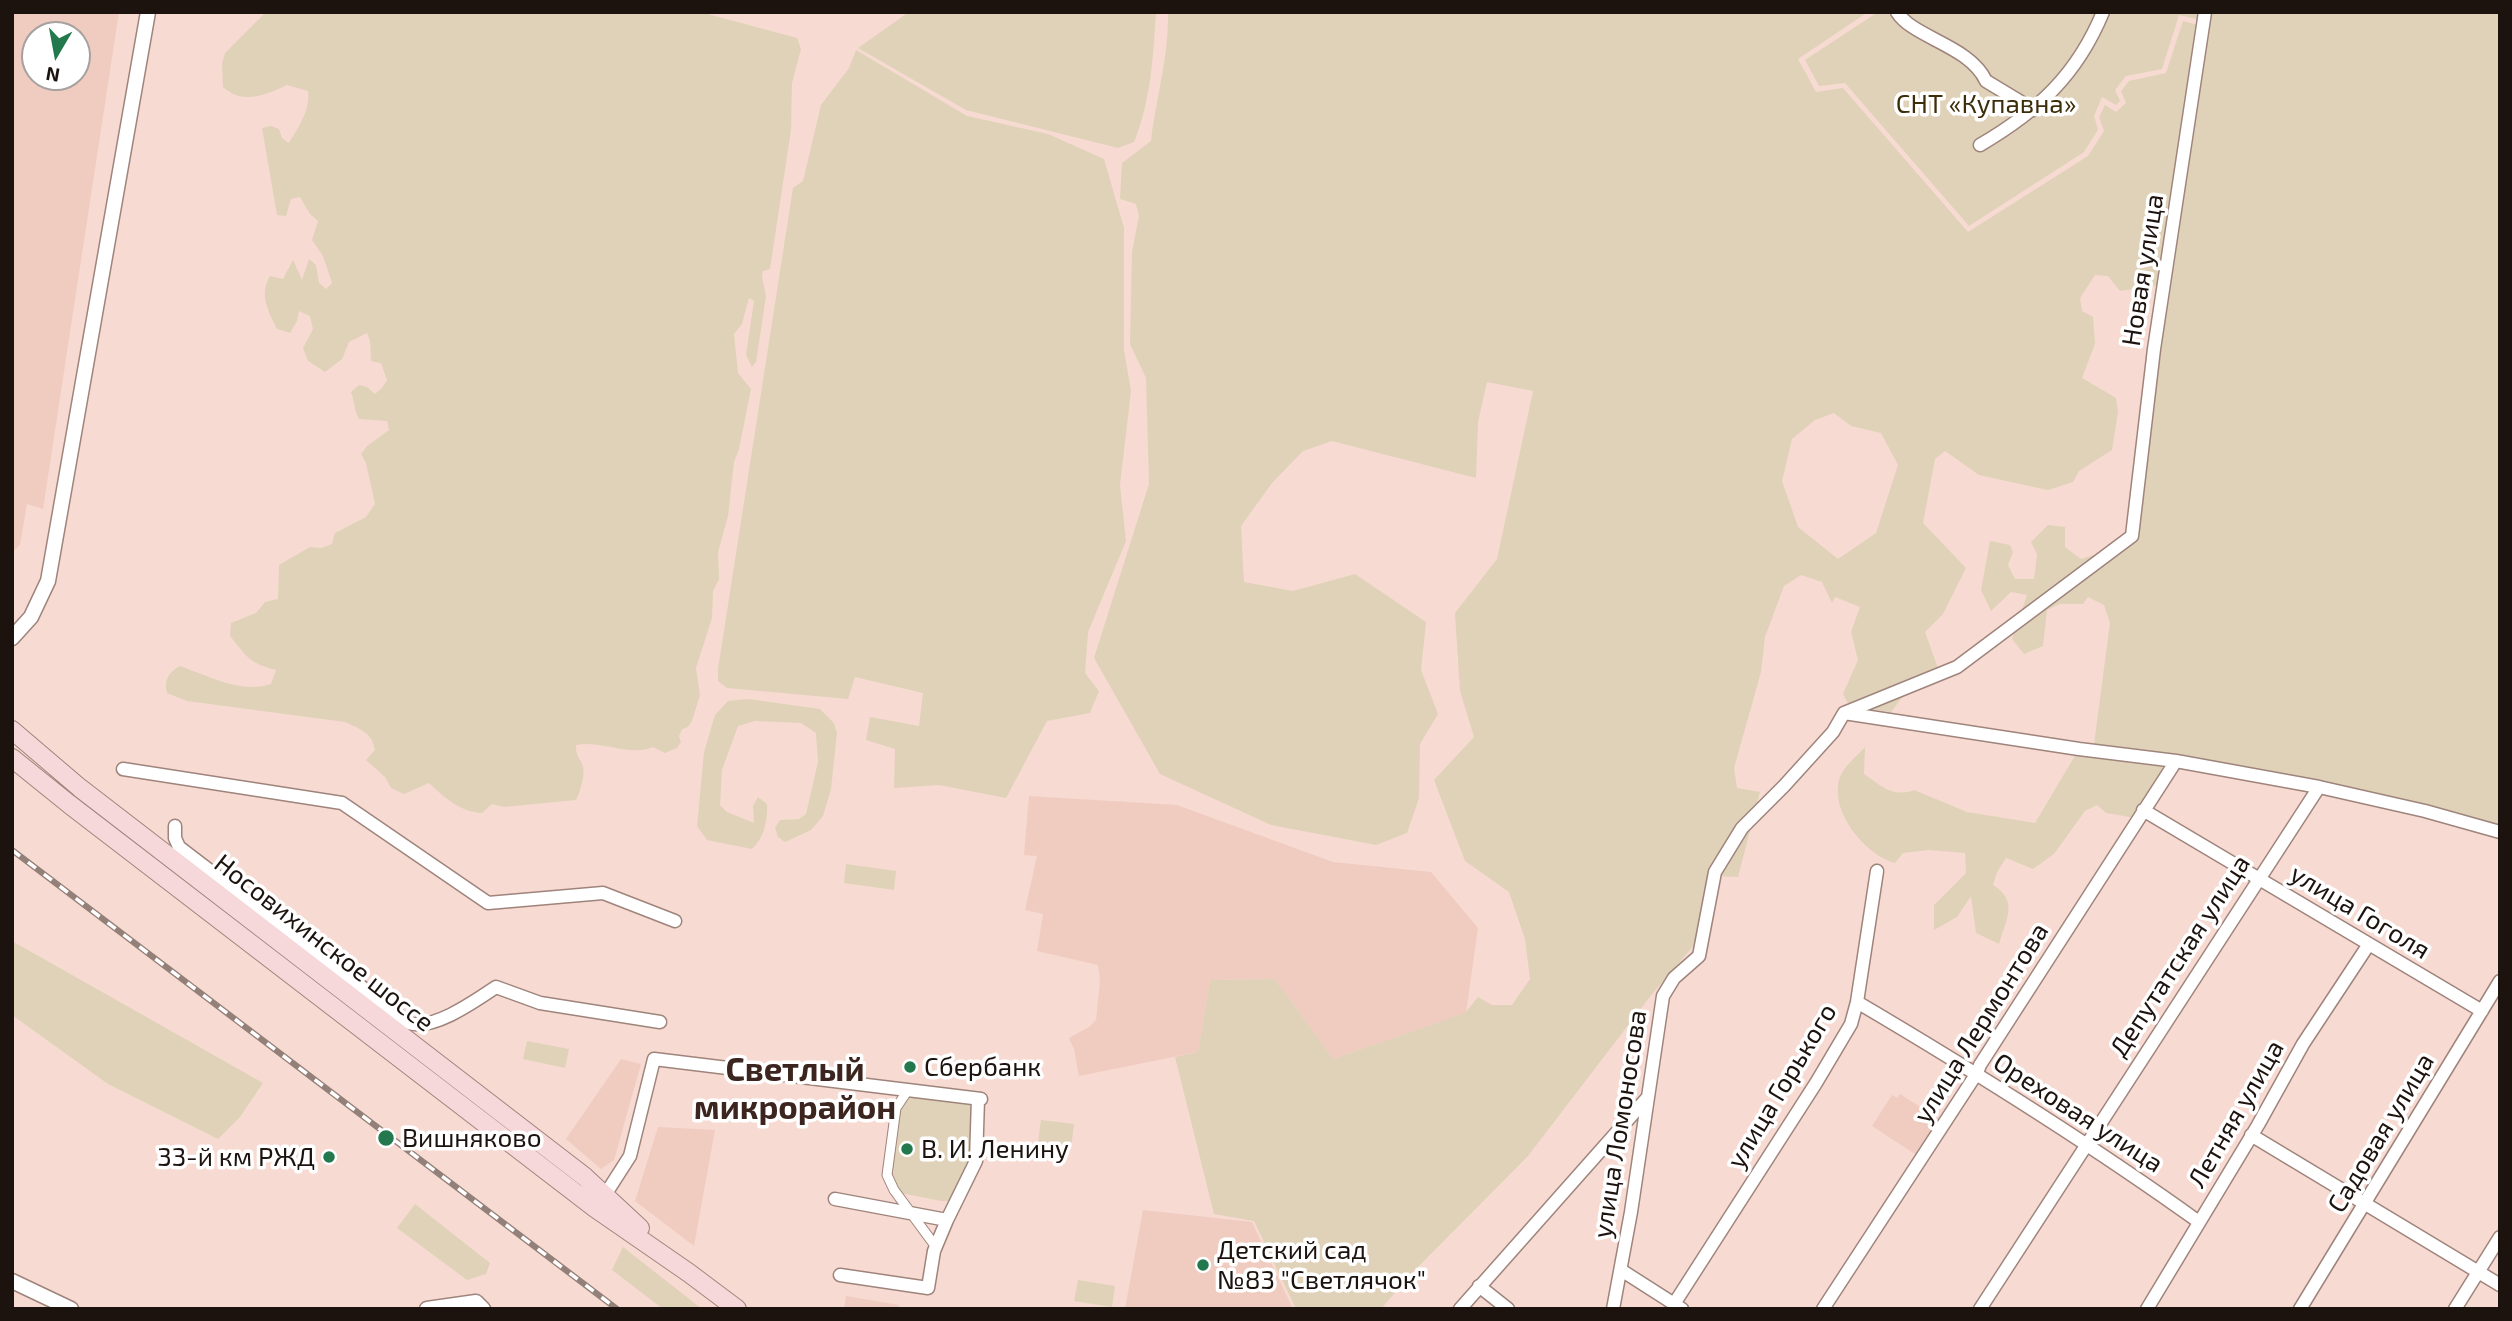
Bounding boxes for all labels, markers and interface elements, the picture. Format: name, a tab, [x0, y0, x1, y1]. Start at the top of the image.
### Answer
north arrow	[21, 21, 91, 91]
text: N	[44, 63, 61, 88]
park label: СНТ «Купавна»	[1896, 88, 2076, 120]
street label: Новая улица	[2116, 192, 2170, 348]
street label: Носовихинское шоссе	[208, 848, 440, 1038]
street label: Депутатская улица	[2103, 849, 2257, 1063]
street label: улица Гоголя	[2284, 858, 2436, 966]
street label: улица Лермонтова	[1907, 917, 2055, 1129]
street label: улица Горького	[1721, 998, 1843, 1174]
street label: улица Ломоносова	[1587, 1008, 1653, 1240]
street label: Летняя улица	[2181, 1035, 2291, 1193]
street label: Ореховая улица	[1987, 1047, 2169, 1179]
street label: Садовая улица	[2321, 1048, 2441, 1218]
district label: Светлый микрорайон	[694, 1050, 896, 1128]
place label: Сбербанк	[924, 1051, 1041, 1083]
marker: Сбербанк	[902, 1059, 918, 1075]
place label: Вишняково	[402, 1122, 541, 1154]
marker: Вишняково	[376, 1128, 396, 1148]
place label: В. И. Ленину	[921, 1133, 1069, 1165]
place label: 33-й км РЖД	[157, 1141, 315, 1173]
marker: В. И. Ленину	[899, 1141, 915, 1157]
marker: 33-й км РЖД	[321, 1149, 337, 1165]
place label: Детский сад №83 "Светлячок"	[1217, 1234, 1426, 1296]
marker: Детский сад №83 "Светлячок"	[1195, 1257, 1211, 1273]

